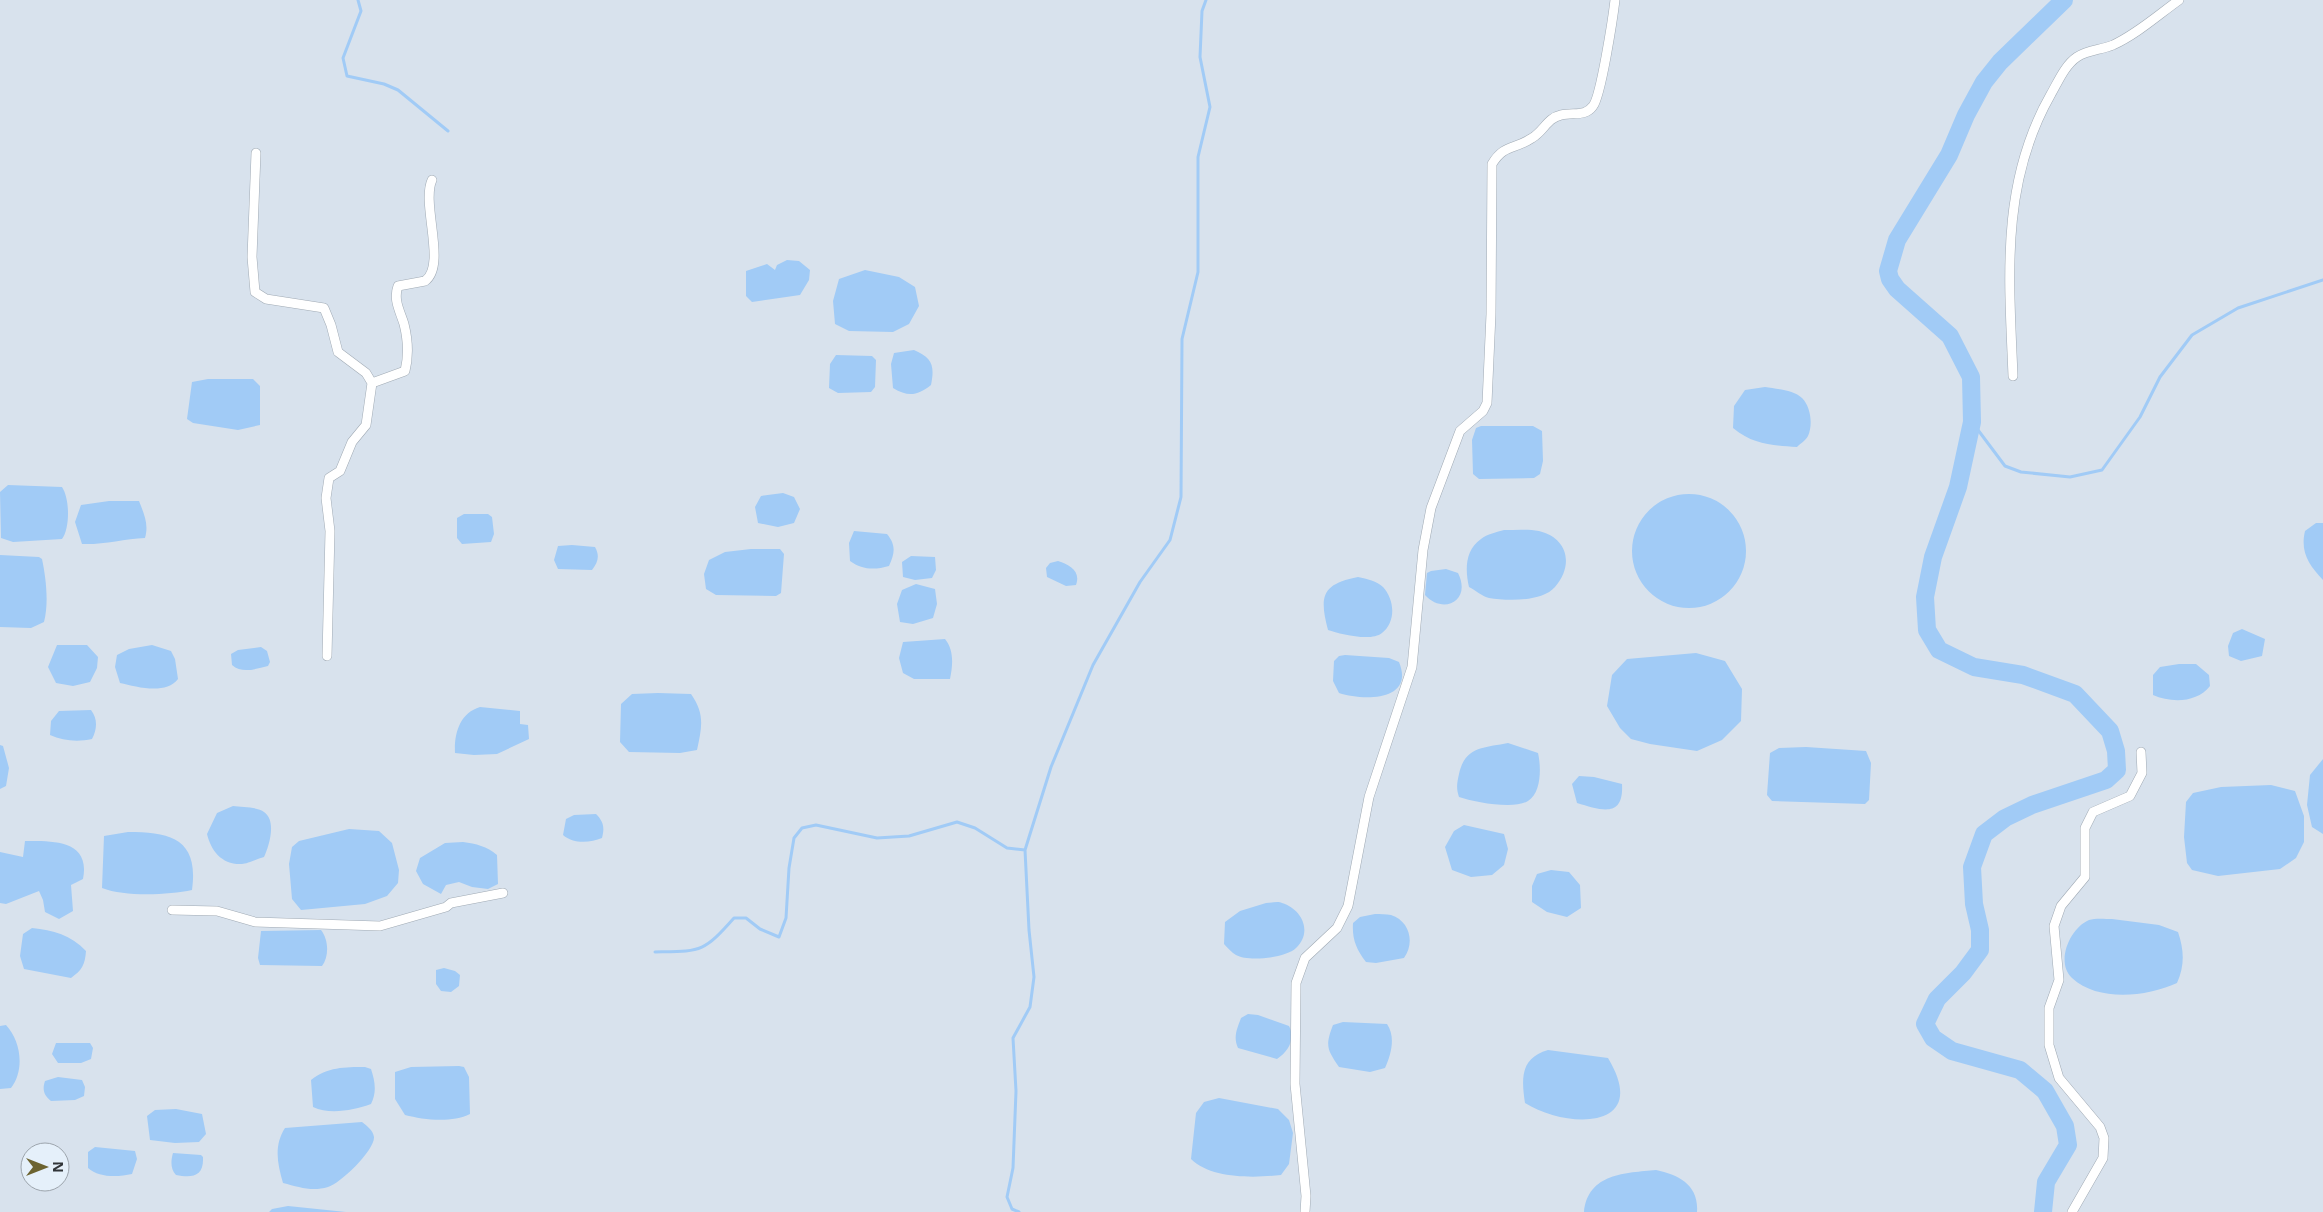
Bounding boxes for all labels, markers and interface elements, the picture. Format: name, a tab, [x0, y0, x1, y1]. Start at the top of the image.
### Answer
north arrow	[20, 1142, 70, 1192]
text: N	[49, 1161, 68, 1173]

